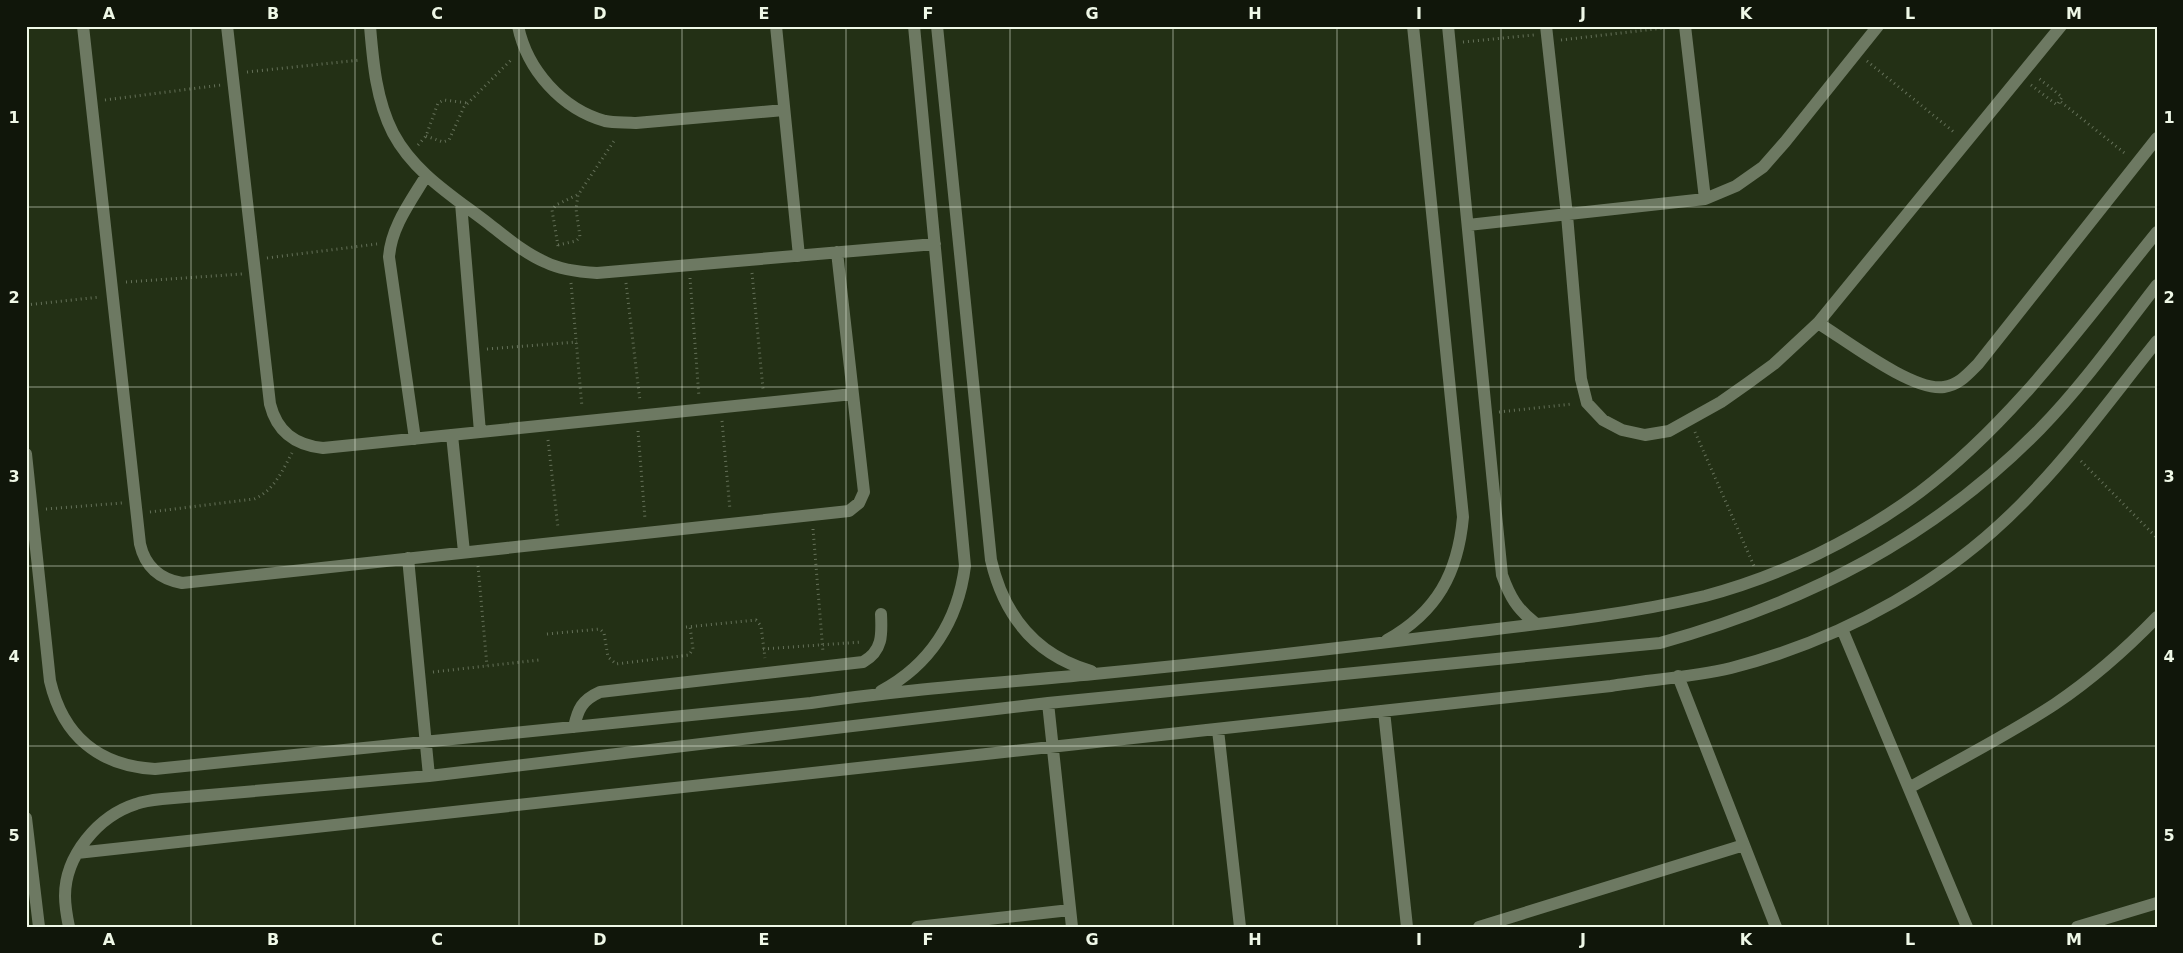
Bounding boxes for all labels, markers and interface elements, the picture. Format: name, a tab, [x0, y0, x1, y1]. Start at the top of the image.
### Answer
text: A	[103, 4, 116, 23]
text: B	[267, 4, 279, 23]
text: C	[431, 4, 443, 23]
text: D	[593, 4, 607, 23]
text: E	[759, 4, 769, 23]
text: F	[923, 4, 933, 23]
text: G	[1085, 4, 1099, 23]
text: H	[1248, 4, 1262, 23]
text: I	[1416, 4, 1422, 23]
text: J	[1579, 4, 1586, 23]
text: K	[1740, 4, 1753, 23]
text: L	[1905, 4, 1915, 23]
text: M	[2066, 4, 2082, 23]
text: 1	[8, 108, 20, 127]
text: 1	[2163, 108, 2175, 127]
text: 2	[8, 288, 20, 307]
text: 2	[2163, 288, 2175, 307]
text: 3	[8, 467, 20, 486]
text: 3	[2163, 467, 2175, 486]
text: 4	[8, 647, 20, 666]
text: 4	[2163, 647, 2175, 666]
text: 5	[8, 826, 20, 845]
text: 5	[2163, 826, 2175, 845]
text: A	[103, 930, 116, 949]
text: B	[267, 930, 279, 949]
text: C	[431, 930, 443, 949]
text: D	[593, 930, 607, 949]
text: E	[759, 930, 769, 949]
text: F	[923, 930, 933, 949]
text: G	[1085, 930, 1099, 949]
text: H	[1248, 930, 1262, 949]
text: I	[1416, 930, 1422, 949]
text: J	[1579, 930, 1586, 949]
text: K	[1740, 930, 1753, 949]
text: L	[1905, 930, 1915, 949]
text: M	[2066, 930, 2082, 949]

